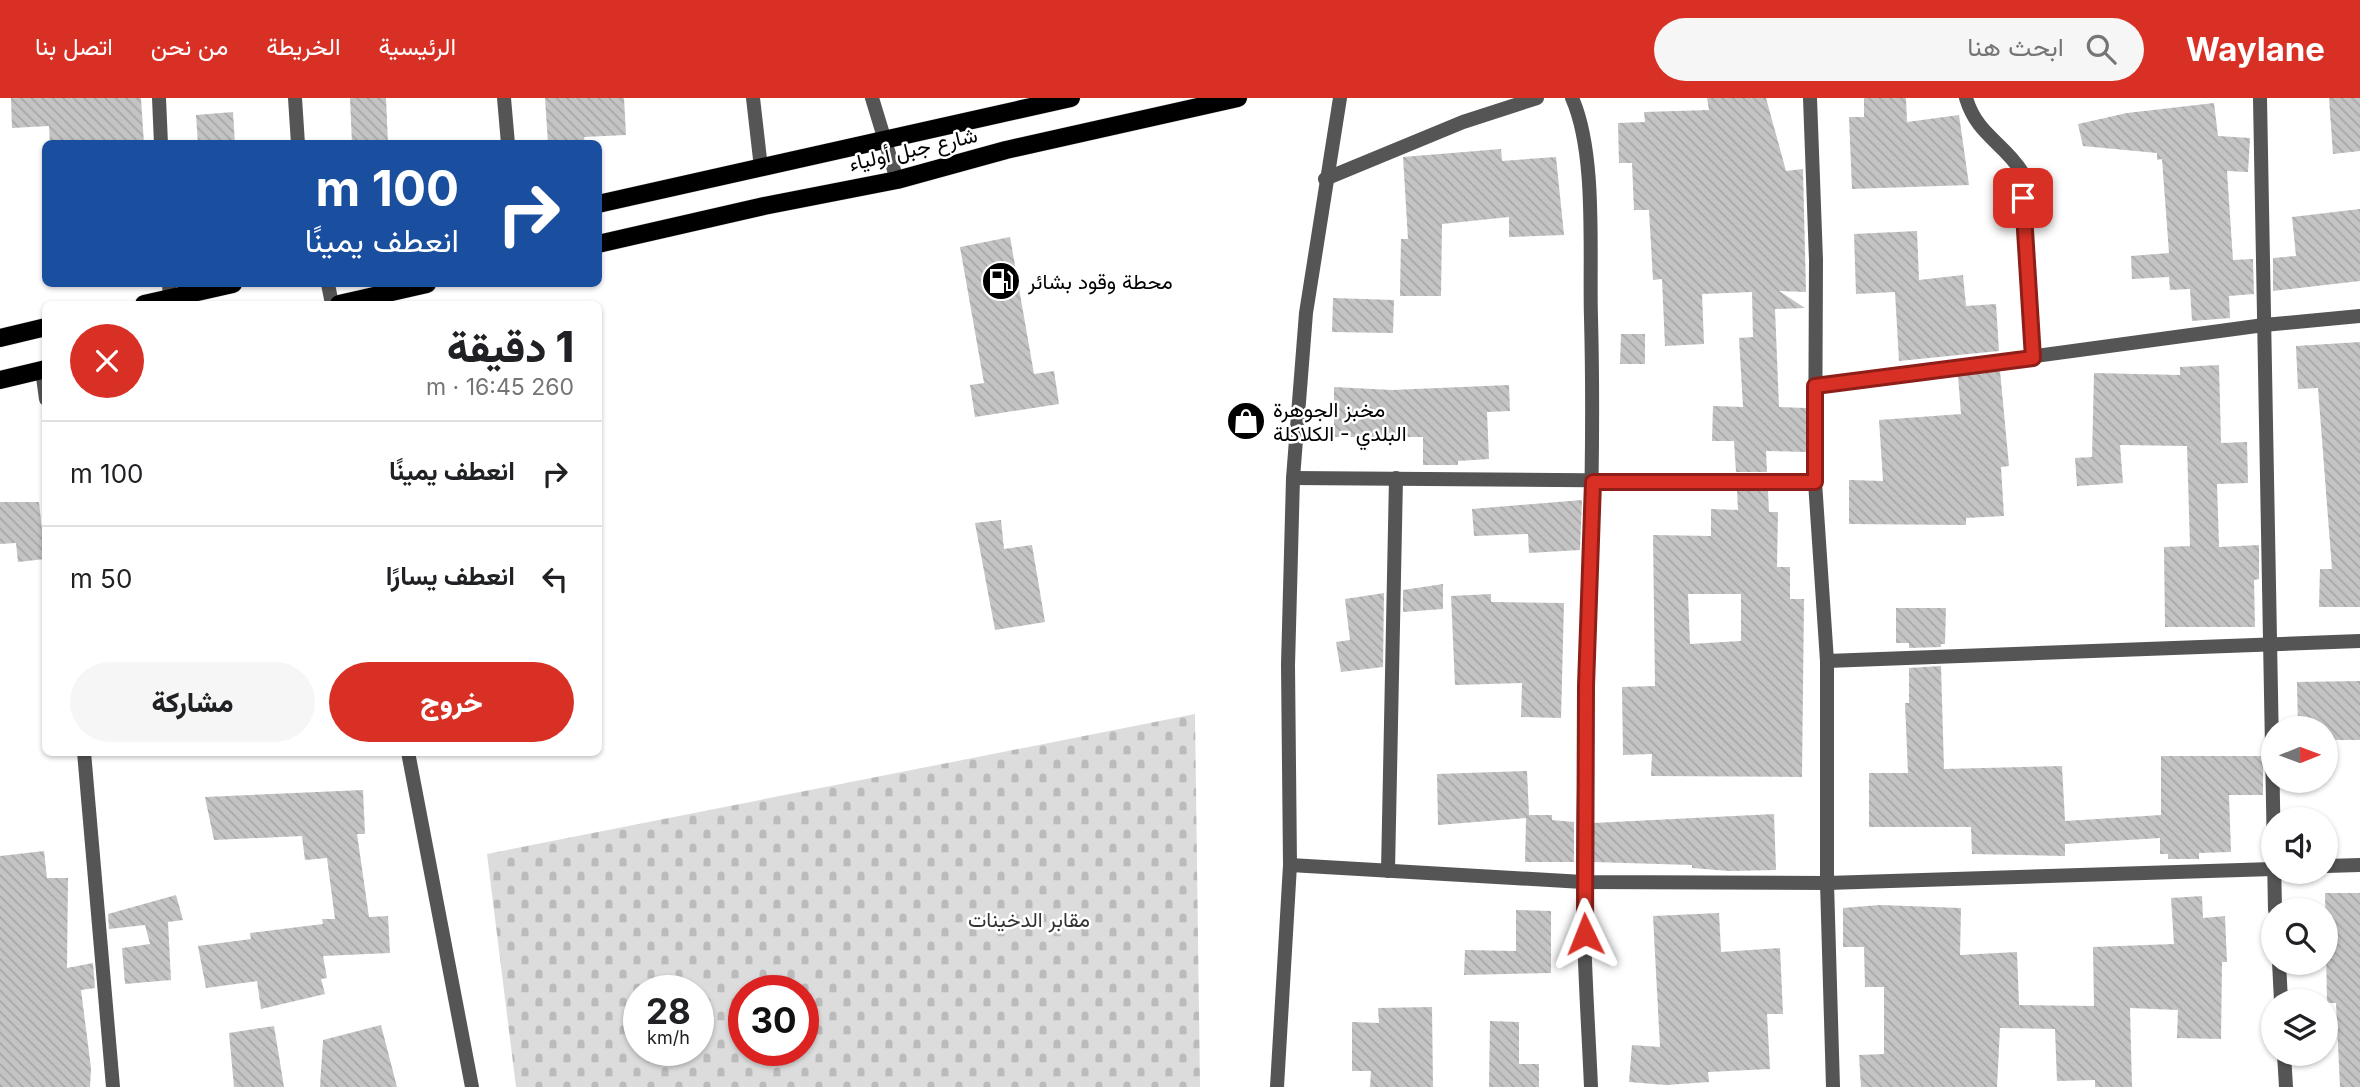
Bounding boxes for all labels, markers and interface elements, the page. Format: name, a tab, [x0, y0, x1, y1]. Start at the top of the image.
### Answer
search box	[1654, 18, 2144, 81]
text: Waylane	[2186, 29, 2325, 69]
icon: search	[2082, 30, 2120, 68]
text: ابحث هنا	[1967, 31, 2064, 62]
text: اتصل بنا	[35, 32, 113, 61]
text: من نحن	[151, 32, 228, 61]
text: الخريطة	[266, 32, 340, 61]
text: الرئيسية	[378, 32, 456, 61]
street label: شارع جبل أولياء	[846, 122, 980, 178]
text: 100 m	[315, 159, 459, 218]
icon: right	[483, 168, 574, 259]
pin	[1993, 168, 2053, 228]
icon: arrive	[2004, 179, 2042, 217]
text: انعطف يمينًا	[305, 221, 459, 260]
fuel station icon: محطة وقود بشائر	[980, 260, 1022, 302]
place label: محطة وقود بشائر	[1027, 269, 1173, 295]
text: 1 دقيقة	[447, 321, 574, 372]
button: close	[70, 324, 144, 398]
text: 260 m · 16:45	[426, 373, 574, 401]
place label: مخبز الجوهرة البلدي - الكلاكلة	[1273, 397, 1407, 451]
shop icon: مخبز الجوهرة البلدي - الكلاكلة	[1225, 400, 1267, 442]
text: انعطف يمينًا	[389, 455, 515, 486]
icon: right	[536, 455, 574, 493]
text: 100 m	[70, 458, 143, 489]
text: انعطف يسارًا	[386, 560, 515, 591]
icon: left	[536, 560, 574, 598]
text: 50 m	[70, 563, 132, 594]
button: مشاركة	[70, 662, 315, 742]
button: خروج	[329, 662, 574, 742]
north arrow	[2261, 716, 2338, 793]
map controls	[2261, 716, 2338, 1066]
button: sound	[2261, 807, 2338, 884]
position arrow	[1548, 897, 1622, 971]
button: search	[2261, 898, 2338, 975]
park label: مقابر الدخينات	[968, 907, 1090, 933]
speed limit sign: 30	[728, 975, 819, 1066]
button: layers	[2261, 989, 2338, 1066]
text: 28	[646, 990, 691, 1032]
text: km/h	[647, 1027, 690, 1048]

